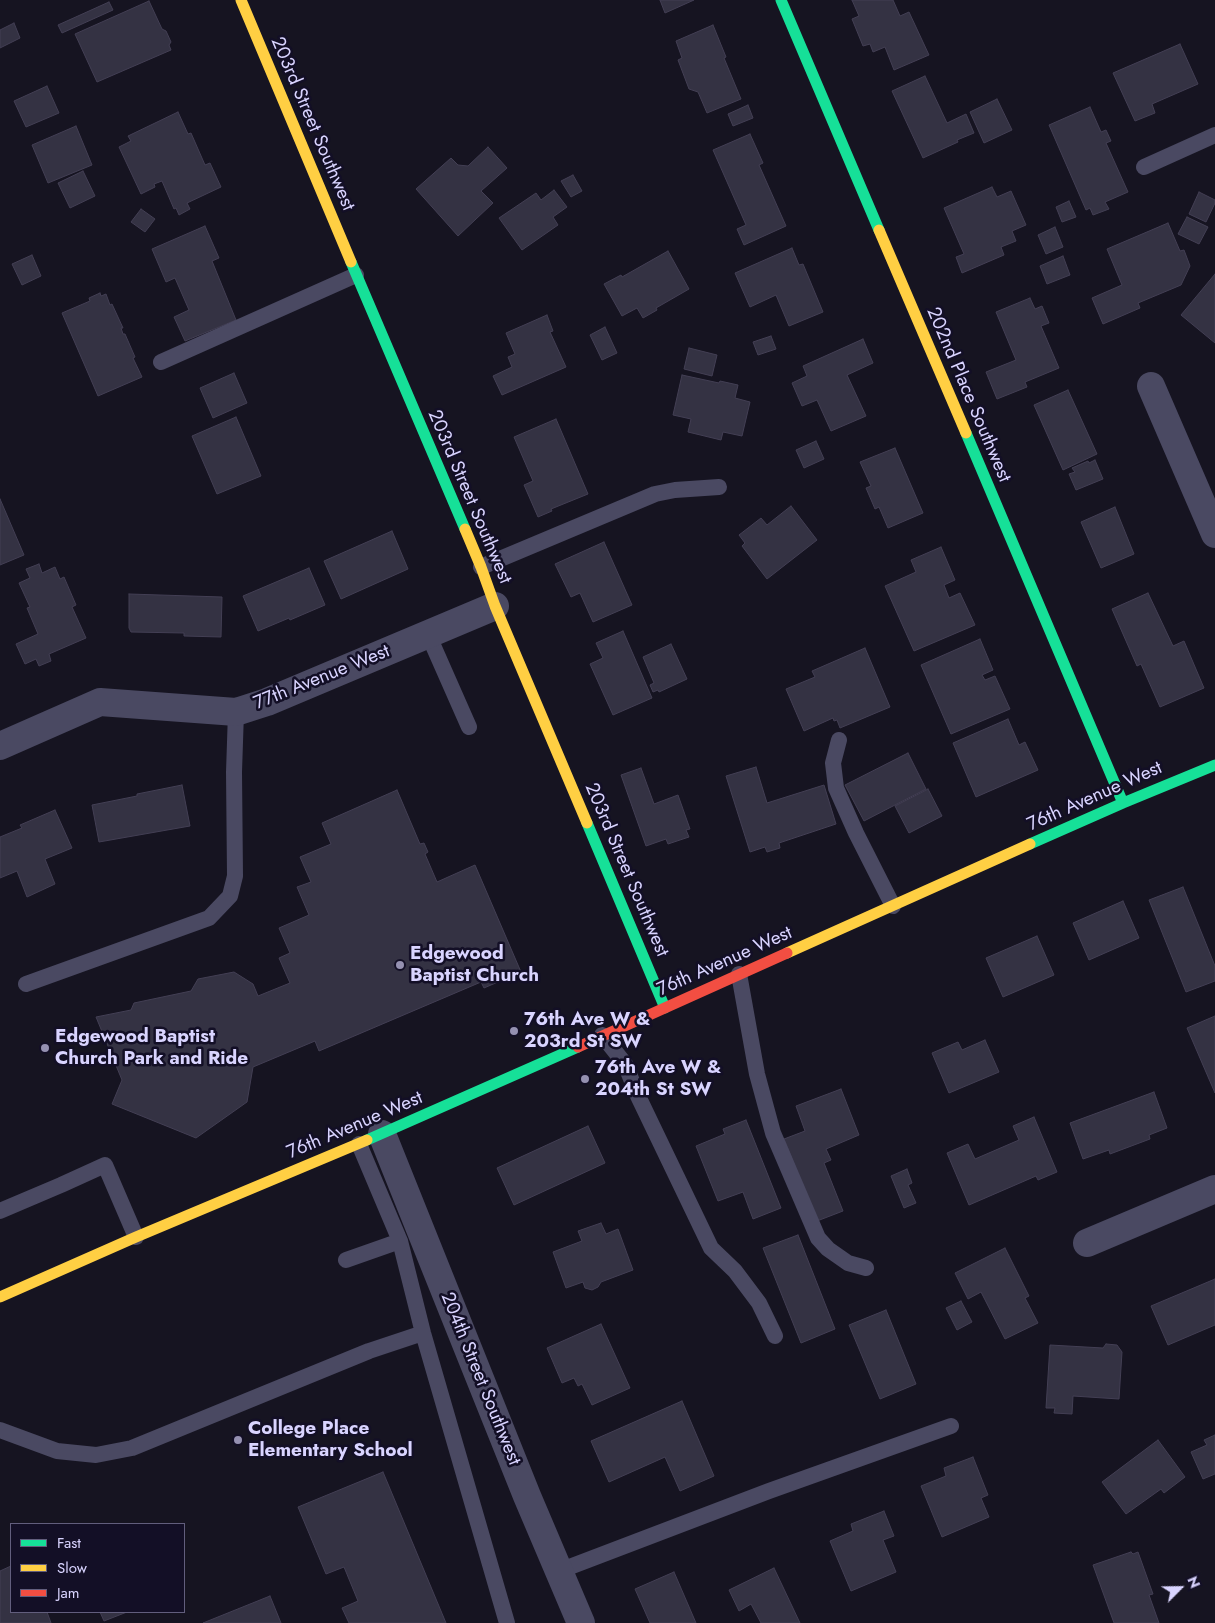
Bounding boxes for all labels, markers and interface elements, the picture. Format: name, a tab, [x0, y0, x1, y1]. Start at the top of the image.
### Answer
street label: 203rd Street Southwest	[265, 34, 359, 214]
street label: 202nd Place Southwest	[921, 304, 1015, 486]
street label: 203rd Street Southwest	[422, 407, 516, 587]
street label: 77th Avenue West	[251, 640, 393, 716]
street label: 76th Avenue West	[1024, 757, 1166, 837]
street label: 203rd Street Southwest	[579, 780, 673, 960]
street label: 76th Avenue West	[654, 922, 796, 1002]
place label: Edgewood Baptist Church	[410, 943, 539, 987]
marker: Edgewood Baptist Church	[394, 959, 406, 971]
place label: 76th Ave W & 203rd St SW	[524, 1009, 650, 1053]
marker: 76th Ave W & 203rd St SW	[508, 1025, 520, 1037]
place label: Edgewood Baptist Church Park and Ride	[55, 1026, 248, 1070]
marker: Edgewood Baptist Church Park and Ride	[39, 1042, 51, 1054]
place label: 76th Ave W & 204th St SW	[595, 1057, 721, 1101]
marker: 76th Ave W & 204th St SW	[579, 1073, 591, 1085]
street label: 76th Avenue West	[284, 1087, 426, 1165]
street label: 204th Street Southwest	[435, 1289, 525, 1469]
place label: College Place Elementary School	[248, 1418, 413, 1462]
marker: College Place Elementary School	[232, 1434, 244, 1446]
legend	[10, 1523, 185, 1613]
text: Fast	[57, 1532, 81, 1554]
text: Slow	[57, 1557, 87, 1579]
north arrow	[1155, 1563, 1205, 1613]
text: N	[1182, 1573, 1205, 1591]
text: Jam	[57, 1582, 80, 1604]

